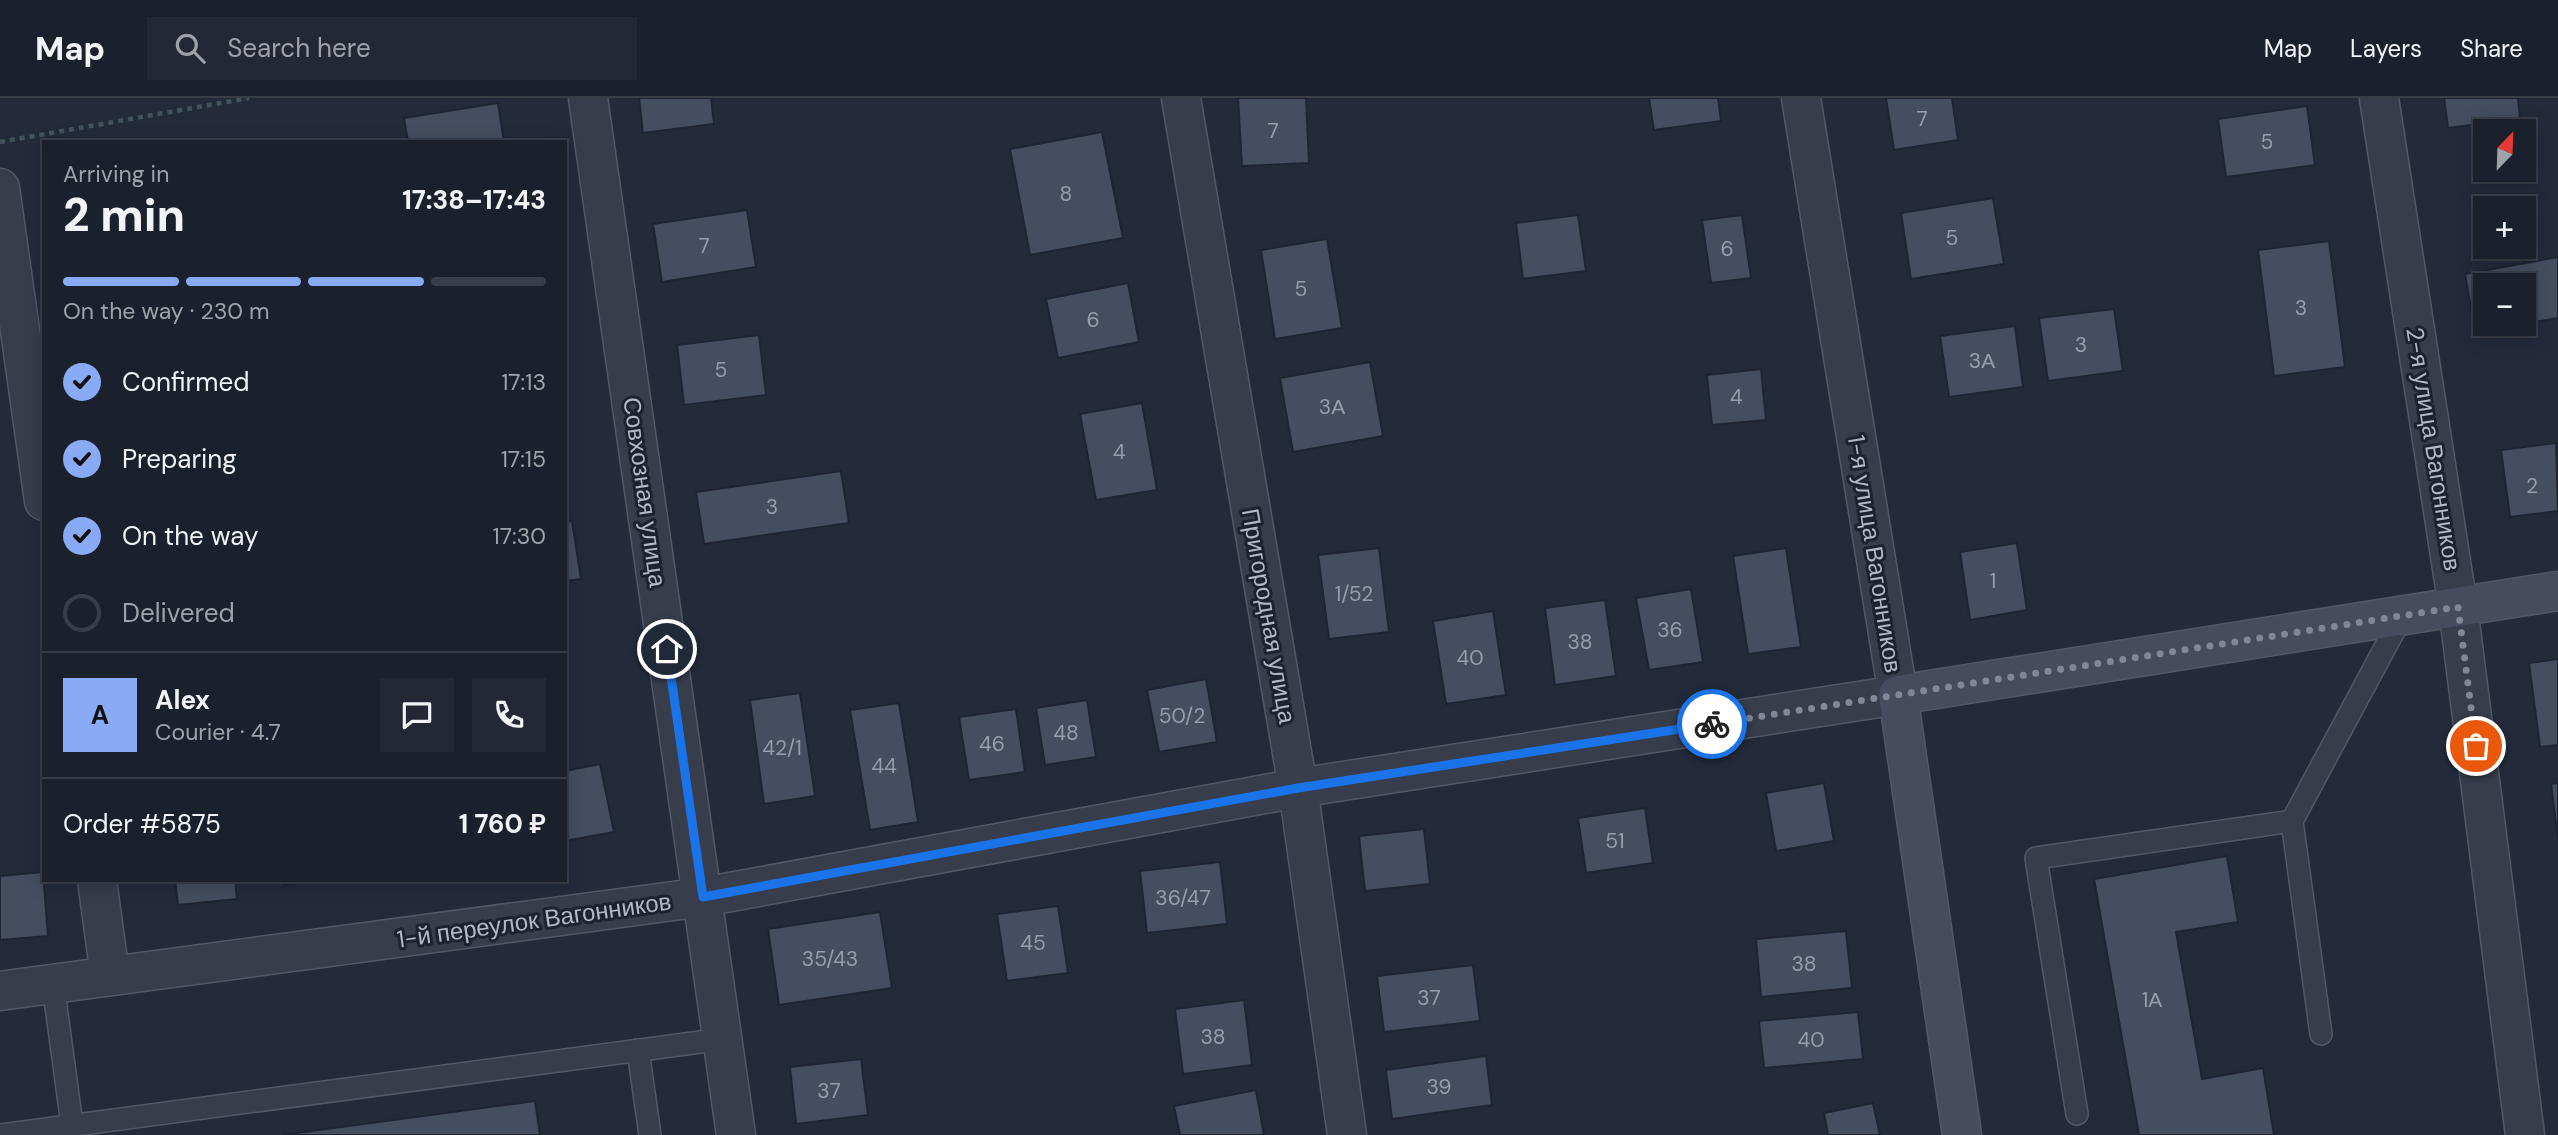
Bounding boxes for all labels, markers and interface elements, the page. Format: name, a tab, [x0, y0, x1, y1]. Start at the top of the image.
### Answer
search box	[147, 17, 637, 80]
text: Map	[35, 27, 105, 70]
icon: search	[171, 29, 209, 67]
text: Search here	[227, 31, 371, 65]
text: Map	[2264, 33, 2312, 64]
text: Layers	[2350, 33, 2422, 64]
text: Share	[2460, 33, 2523, 64]
house number: 7	[1916, 105, 1928, 133]
house number: 7	[1267, 117, 1279, 145]
north arrow	[2473, 119, 2536, 182]
map controls	[2473, 119, 2536, 336]
house number: 5	[2261, 128, 2273, 156]
text: Arriving in	[63, 159, 169, 189]
house number: 8	[1060, 180, 1072, 208]
text: 17:38–17:43	[402, 183, 546, 217]
text: 2 min	[63, 185, 185, 245]
button: +	[2473, 196, 2536, 259]
house number: 5	[1946, 224, 1958, 252]
house number: 7	[698, 232, 710, 260]
house number: 6	[1720, 235, 1734, 263]
button: −	[2473, 273, 2536, 336]
house number: 5	[1295, 275, 1307, 303]
house number: 3	[2295, 294, 2307, 322]
text: On the way · 230 m	[63, 296, 270, 326]
house number: 6	[1086, 306, 1100, 334]
street label: 2-я улица Вагонников	[2399, 325, 2469, 573]
house number: 3	[2075, 331, 2087, 359]
house number: 3А	[1969, 347, 1995, 375]
house number: 5	[715, 356, 727, 384]
icon: check	[63, 363, 101, 401]
text: Confirmed	[122, 365, 249, 399]
text: 17:13	[501, 367, 546, 397]
house number: 4	[1730, 383, 1743, 411]
house number: 3А	[1319, 393, 1345, 421]
street label: Совхозная улица	[616, 395, 674, 589]
street label: 1-я улица Вагонников	[1841, 433, 1909, 675]
house number: 4	[1113, 438, 1126, 466]
icon: check	[63, 440, 101, 478]
text: Preparing	[122, 442, 237, 476]
text: 17:15	[501, 444, 546, 474]
house number: 2	[2526, 472, 2538, 500]
house number: 3	[766, 493, 778, 521]
street label: Пригородная улица	[1235, 506, 1303, 727]
icon: check	[63, 517, 101, 555]
text: On the way	[122, 519, 258, 553]
text: 17:30	[493, 521, 546, 551]
house number: 1	[1990, 567, 1996, 595]
house number: 1/52	[1335, 580, 1373, 608]
text: Delivered	[122, 596, 235, 630]
house number: 36	[1657, 616, 1683, 644]
pin	[637, 619, 697, 679]
house number: 38	[1567, 628, 1593, 656]
icon: home	[648, 630, 686, 668]
house number: 40	[1456, 644, 1484, 672]
button: chat	[380, 678, 454, 752]
button: phone	[472, 678, 546, 752]
text: Alex	[155, 683, 210, 717]
courier	[1677, 689, 1747, 759]
text: A	[91, 698, 109, 732]
house number: 50/2	[1159, 702, 1205, 730]
icon: bike	[1693, 705, 1731, 743]
pin	[2446, 716, 2506, 776]
text: Courier · 4.7	[155, 717, 281, 747]
house number: 48	[1053, 719, 1079, 747]
icon: bag	[2457, 727, 2495, 765]
house number: 46	[979, 730, 1005, 758]
house number: 42/1	[762, 734, 802, 762]
house number: 44	[871, 752, 897, 780]
text: Order #5875	[63, 807, 221, 841]
text: 1 760 ₽	[459, 807, 546, 841]
house number: 51	[1605, 827, 1625, 855]
house number: 36/47	[1155, 884, 1211, 912]
street label: 1-й переулок Вагонников	[395, 885, 673, 955]
house number: 45	[1020, 929, 1046, 957]
house number: 35/43	[802, 945, 858, 973]
house number: 38	[1791, 950, 1817, 978]
house number: 37	[1417, 984, 1441, 1012]
house number: 1А	[2142, 986, 2162, 1014]
house number: 38	[1200, 1023, 1226, 1051]
house number: 40	[1797, 1026, 1825, 1054]
house number: 39	[1427, 1073, 1452, 1101]
house number: 37	[817, 1077, 841, 1105]

